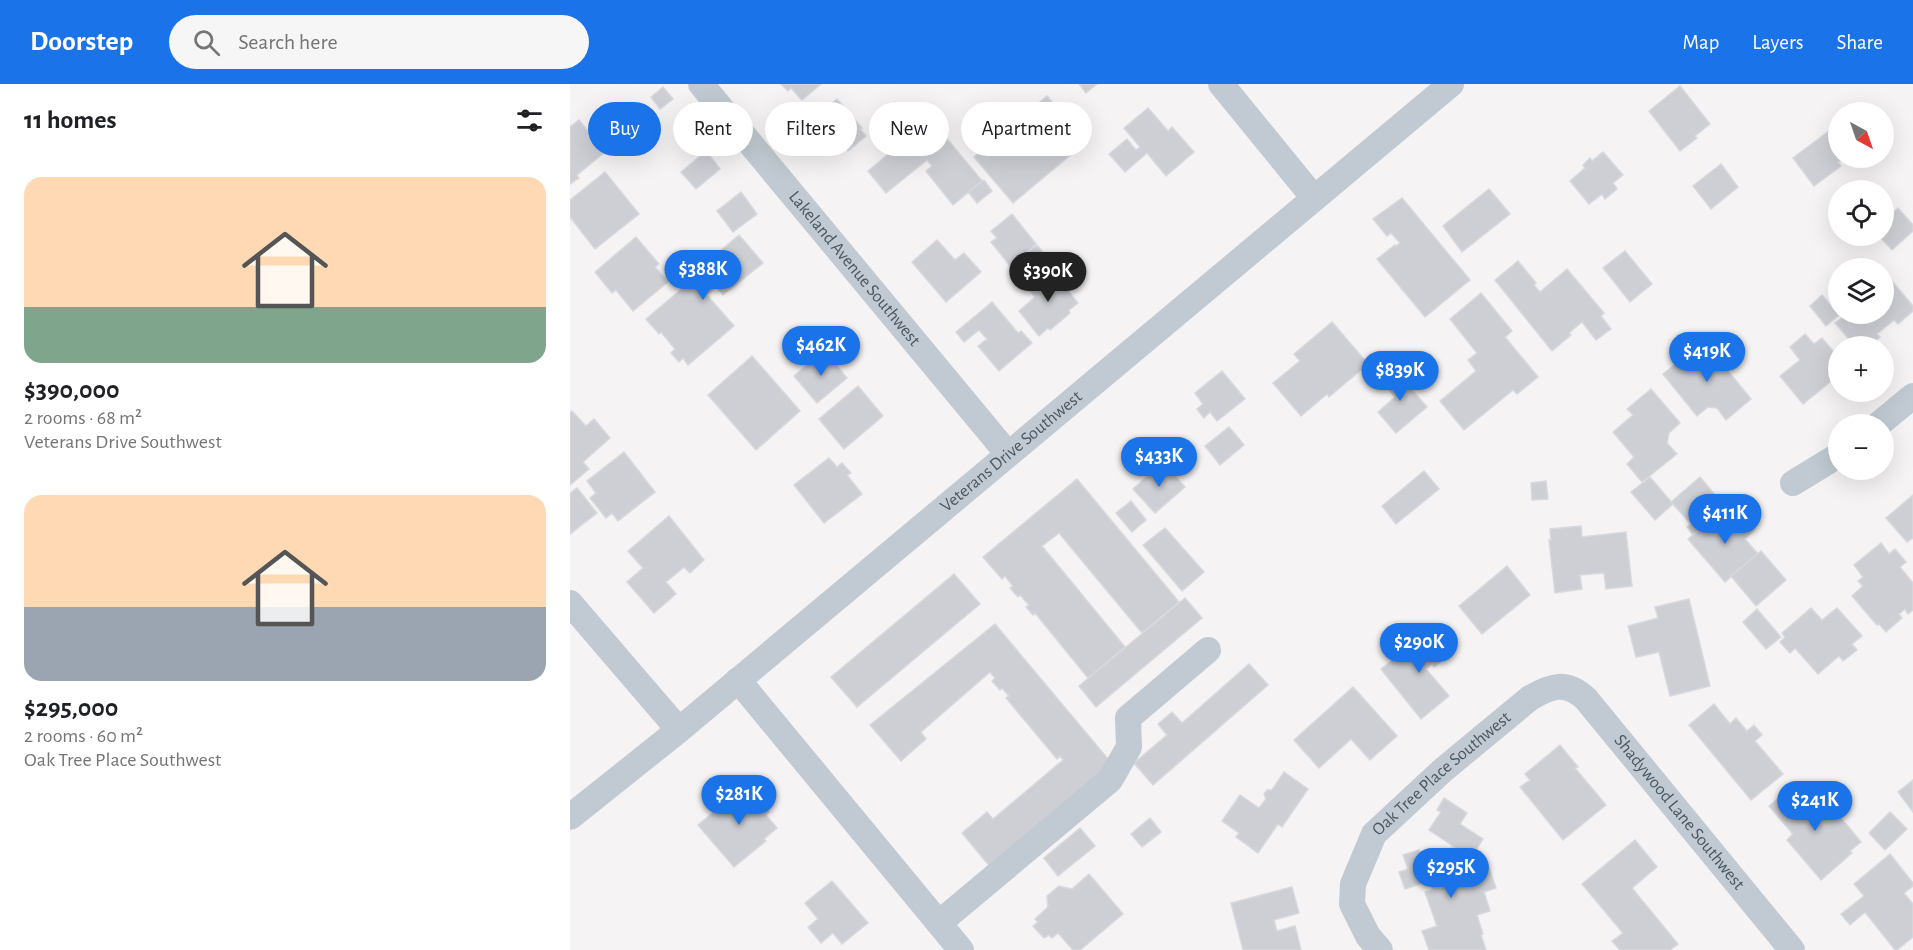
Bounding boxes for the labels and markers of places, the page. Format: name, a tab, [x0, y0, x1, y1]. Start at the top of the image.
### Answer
pin: $388K	[661, 250, 745, 301]
pin: $390K	[1006, 252, 1090, 303]
pin: $462K	[779, 326, 863, 377]
pin: $419K	[1665, 332, 1749, 383]
pin: $839K	[1358, 351, 1442, 402]
pin: $433K	[1117, 437, 1201, 488]
pin: $411K	[1683, 494, 1767, 545]
pin: $290K	[1377, 623, 1461, 674]
pin: $281K	[697, 775, 781, 826]
pin: $241K	[1773, 781, 1857, 832]
pin: $295K	[1409, 848, 1493, 899]

